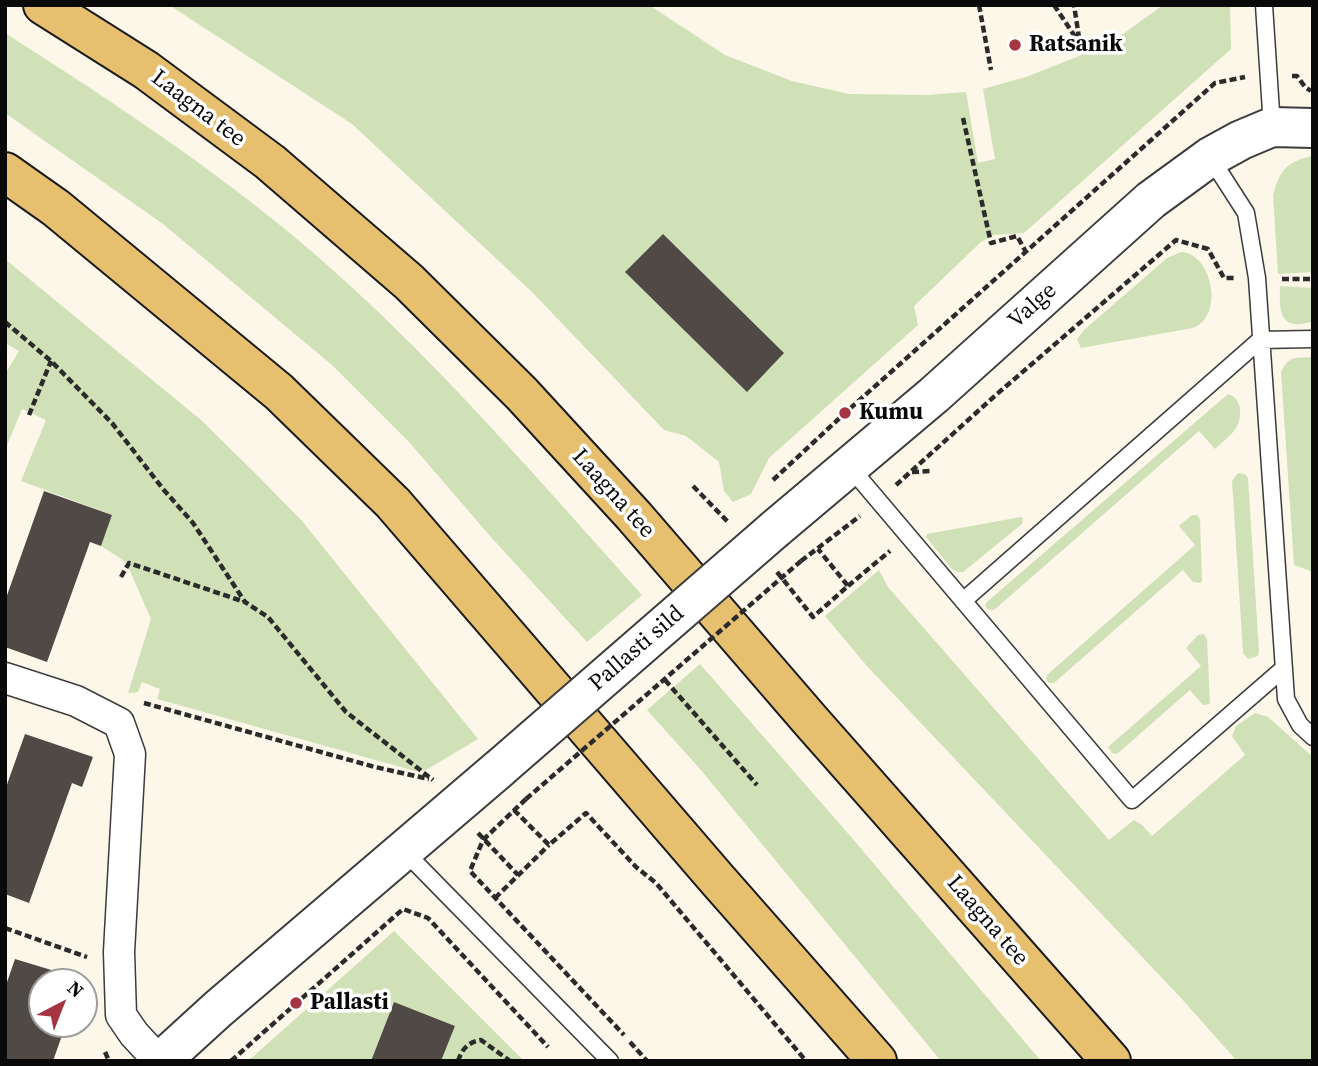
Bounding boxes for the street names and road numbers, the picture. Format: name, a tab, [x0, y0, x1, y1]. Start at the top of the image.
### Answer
street label: Laagna tee	[145, 65, 251, 153]
street label: Valge	[1003, 277, 1063, 335]
street label: Laagna tee	[566, 444, 660, 544]
street label: Pallasti sild	[584, 600, 690, 698]
street label: Laagna tee	[940, 870, 1034, 972]

